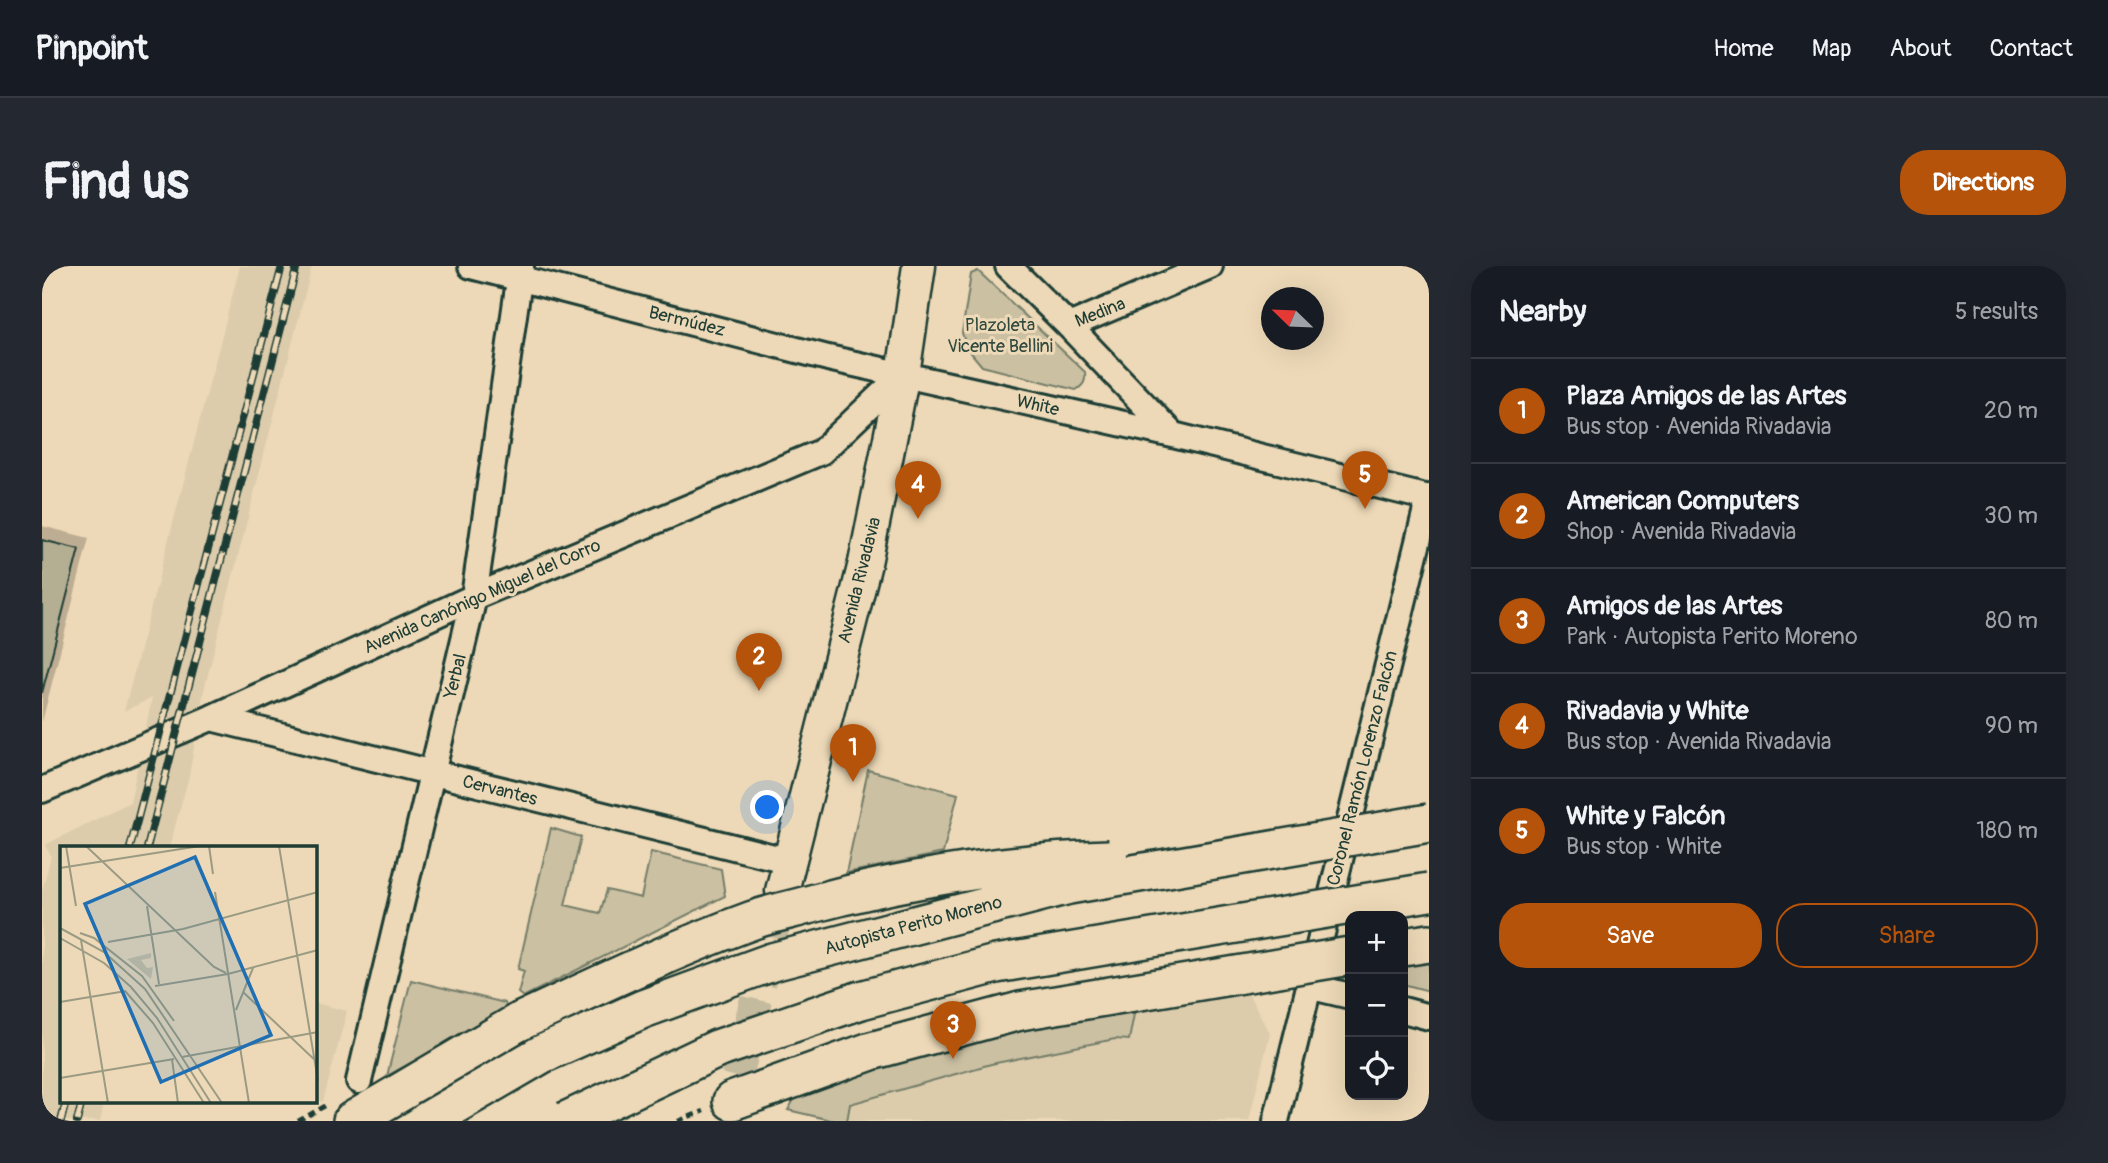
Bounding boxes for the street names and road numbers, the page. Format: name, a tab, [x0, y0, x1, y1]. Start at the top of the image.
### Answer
street label: Medina	[1072, 292, 1129, 333]
street label: Bermúdez	[646, 301, 728, 342]
street label: White	[1014, 389, 1062, 422]
street label: Avenida Rivadavia	[833, 515, 886, 646]
street label: Avenida Canónigo Miguel del Corro	[360, 534, 605, 659]
street label: Coronel Ramón Lorenzo Falcón	[1322, 648, 1403, 888]
street label: Yerbal	[439, 651, 472, 702]
street label: Cervantes	[460, 770, 540, 811]
street label: Autopista Perito Moreno	[822, 891, 1005, 960]

